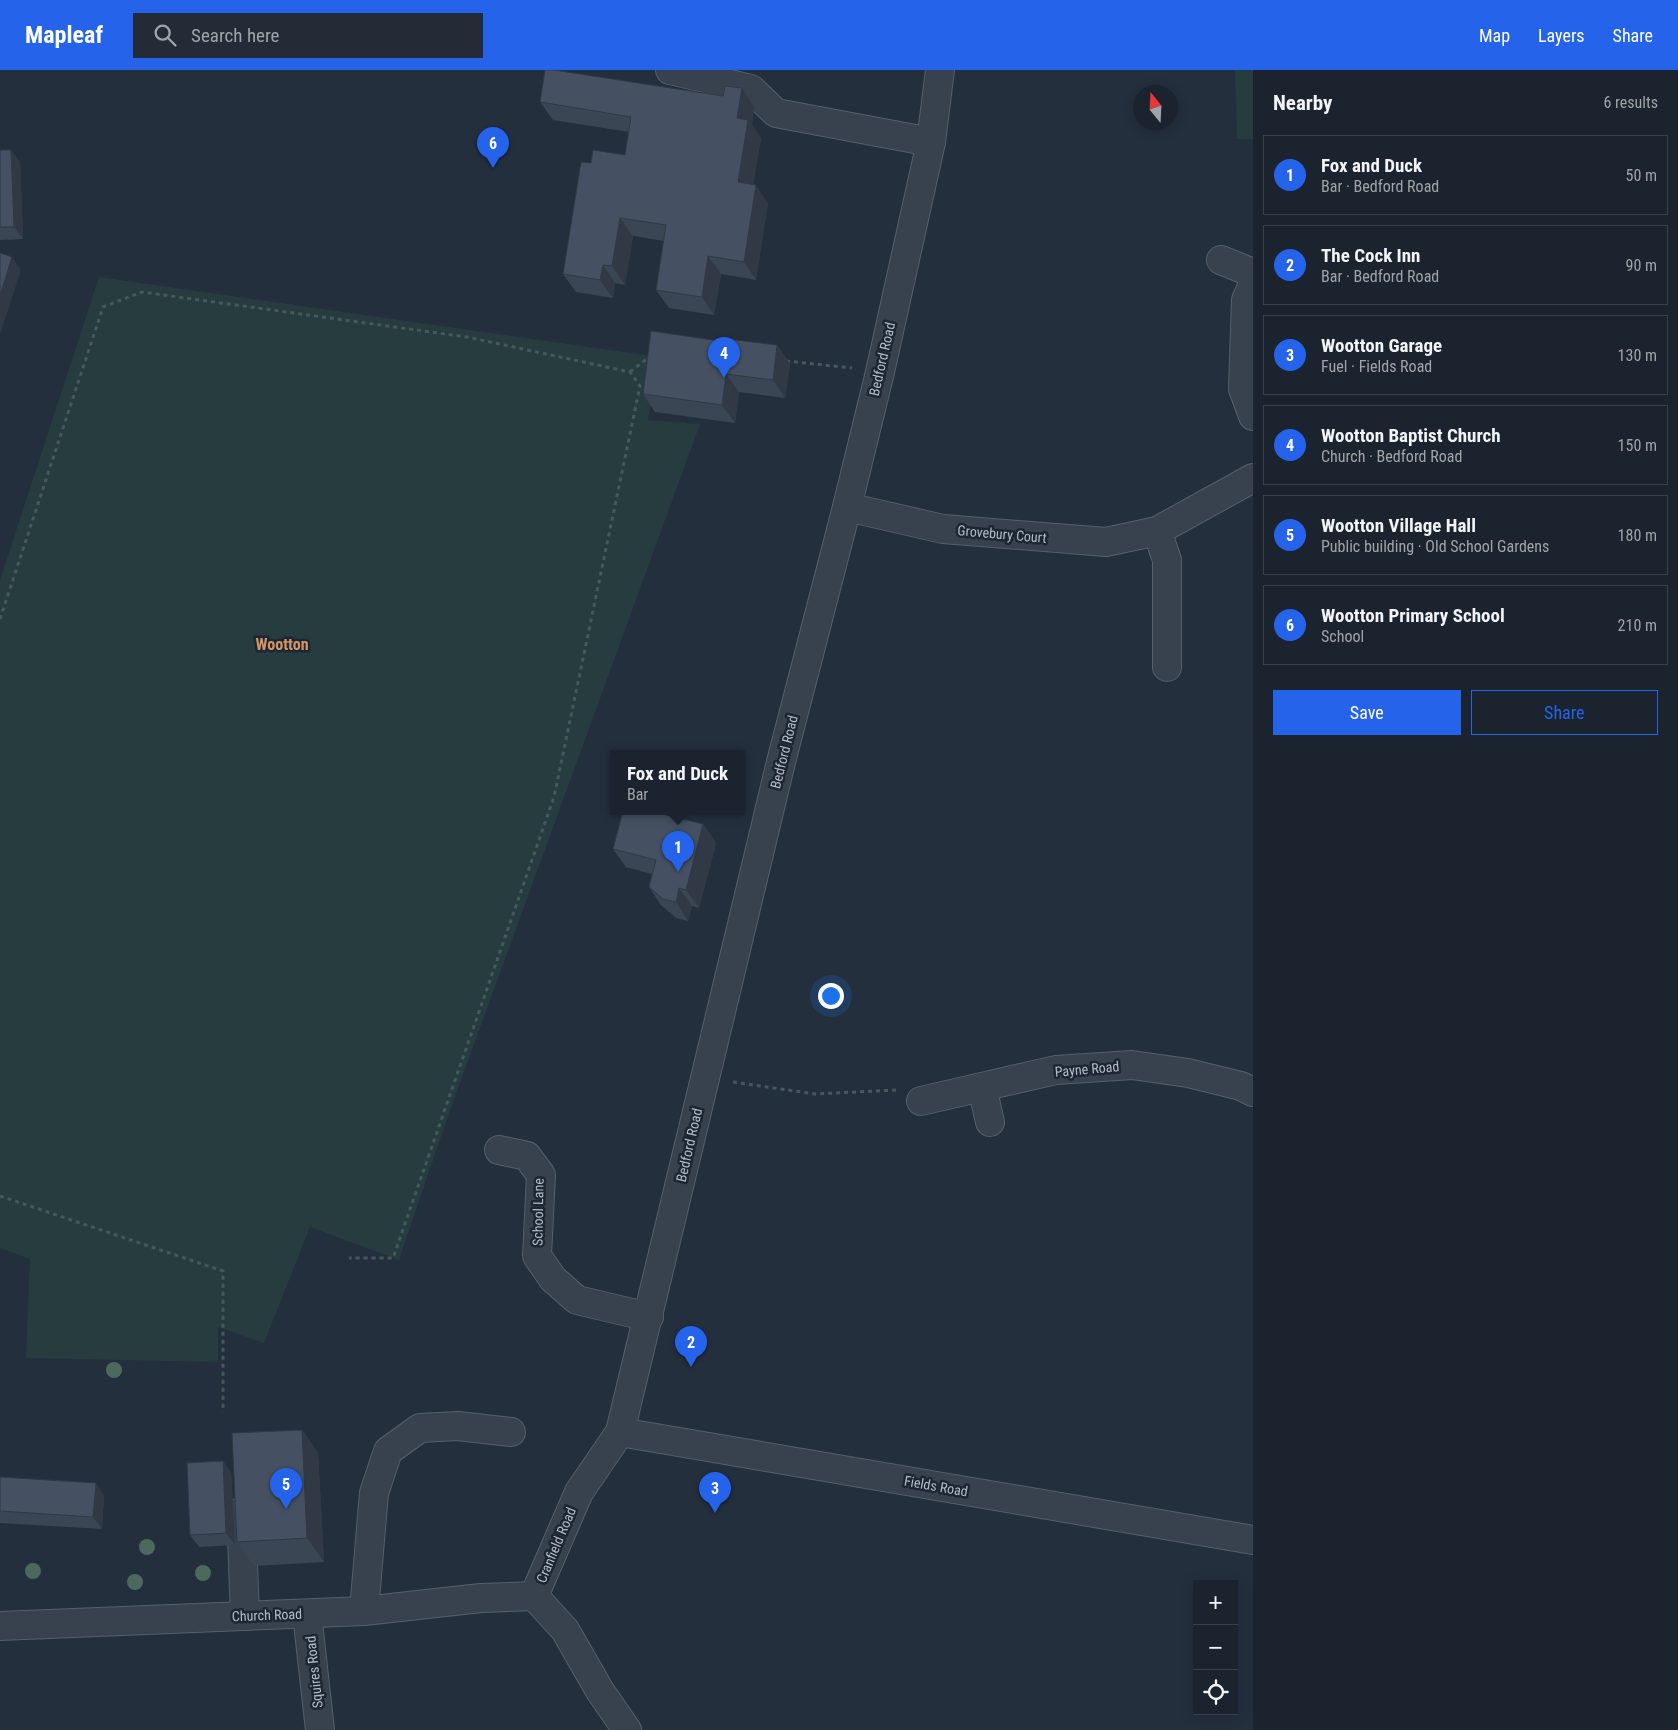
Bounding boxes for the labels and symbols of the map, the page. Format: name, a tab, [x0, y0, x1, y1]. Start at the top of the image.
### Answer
north arrow	[1133, 85, 1178, 130]
pin: 6	[477, 127, 509, 168]
street label: Bedford Road	[866, 321, 898, 397]
pin: 4	[708, 337, 740, 378]
street label: Grovebury Court	[957, 522, 1047, 546]
district label: Wootton	[255, 635, 309, 654]
street label: Bedford Road	[767, 714, 801, 790]
pin: 1	[662, 831, 694, 872]
your location	[818, 983, 844, 1009]
street label: Payne Road	[1054, 1058, 1120, 1080]
street label: Bedford Road	[673, 1107, 705, 1183]
street label: School Lane	[529, 1178, 547, 1246]
pin: 2	[675, 1326, 707, 1367]
pin: 5	[270, 1468, 302, 1509]
pin: 3	[699, 1472, 731, 1513]
street label: Fields Road	[903, 1473, 969, 1499]
street label: Cranfield Road	[533, 1505, 579, 1585]
street label: Church Road	[232, 1606, 302, 1624]
street label: Squires Road	[302, 1635, 326, 1709]

